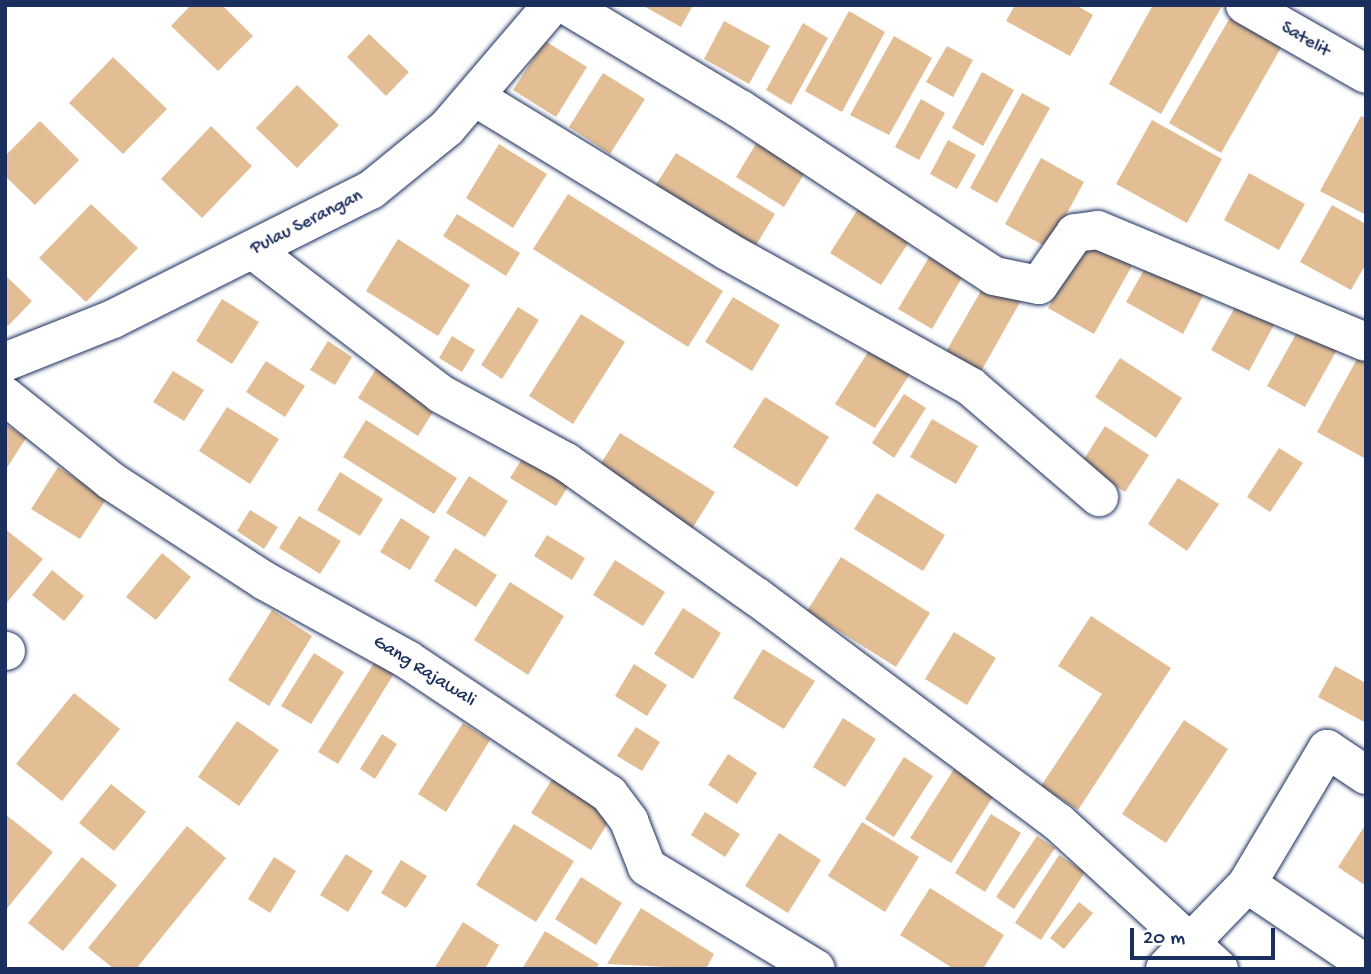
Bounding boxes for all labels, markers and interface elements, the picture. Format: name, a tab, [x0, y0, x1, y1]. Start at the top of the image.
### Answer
street label: Satelit	[1276, 17, 1334, 63]
street label: Pulau Serangan	[247, 185, 367, 261]
street label: Gang Rajawali	[368, 631, 480, 713]
scale bar	[1133, 914, 1278, 958]
text: 20 m	[1143, 927, 1185, 952]

